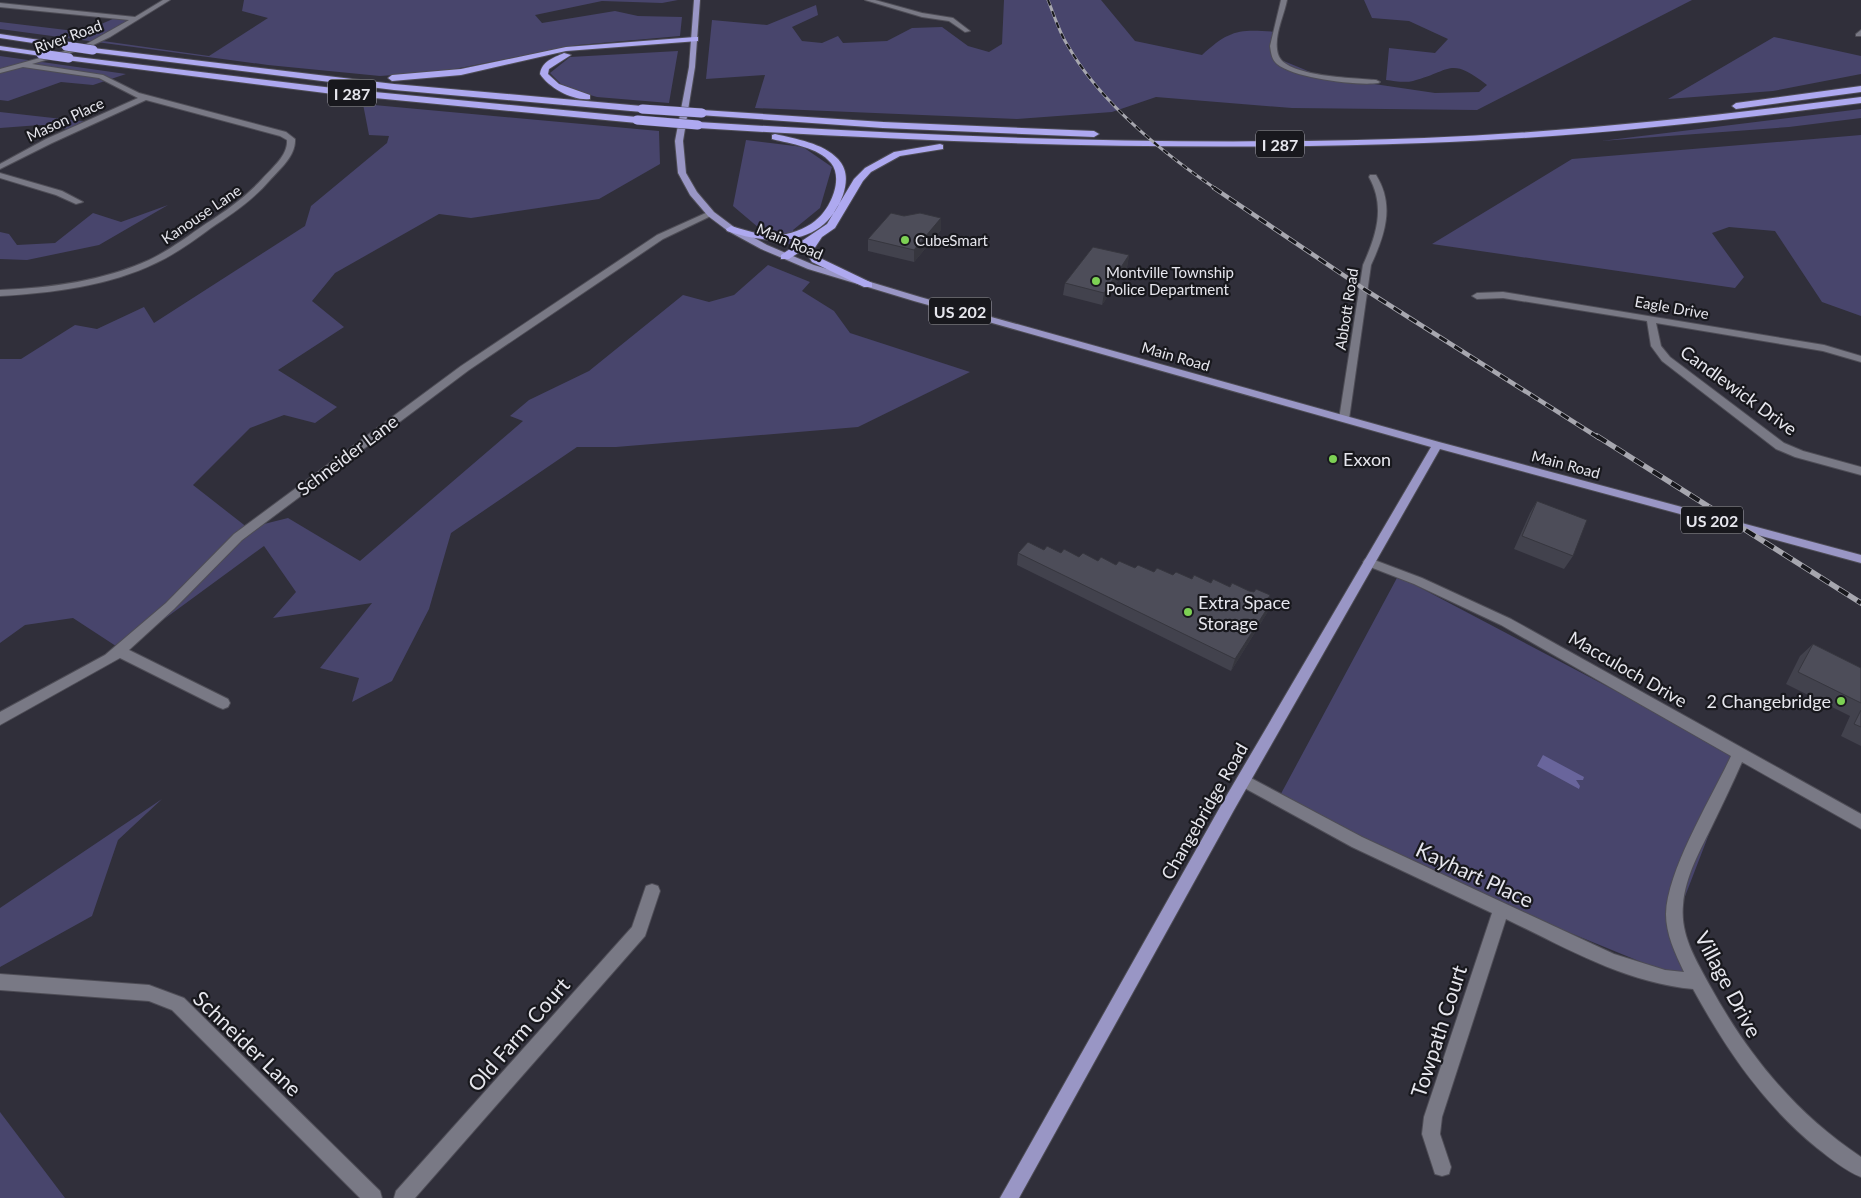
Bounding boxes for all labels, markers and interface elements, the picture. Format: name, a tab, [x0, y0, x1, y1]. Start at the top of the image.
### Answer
street label: River Road	[32, 15, 104, 57]
road number: I 287	[328, 80, 376, 106]
street label: Mason Place	[23, 93, 107, 145]
road number: I 287	[1256, 130, 1304, 158]
street label: Kanouse Lane	[158, 181, 244, 247]
street label: Main Road	[754, 219, 826, 263]
place label: CubeSmart	[915, 231, 989, 249]
marker: CubeSmart	[899, 234, 911, 246]
place label: Montville Township Police Department	[1106, 263, 1234, 298]
street label: Abbott Road	[1331, 267, 1361, 351]
marker: Montville Township Police Department	[1090, 275, 1102, 287]
street label: Eagle Drive	[1634, 292, 1711, 322]
road number: US 202	[929, 298, 991, 324]
street label: Main Road	[1140, 338, 1212, 374]
street label: Candlewick Drive	[1677, 340, 1801, 440]
street label: Schneider Lane	[292, 410, 402, 500]
street label: Main Road	[1530, 446, 1602, 482]
place label: Exxon	[1343, 448, 1391, 470]
marker: Exxon	[1327, 453, 1339, 465]
road number: US 202	[1681, 506, 1743, 534]
place label: Extra Space Storage	[1198, 591, 1290, 634]
marker: Extra Space Storage	[1182, 606, 1194, 618]
street label: Macculoch Drive	[1565, 626, 1691, 712]
place label: 2 Changebridge	[1706, 690, 1831, 712]
marker: 2 Changebridge	[1835, 695, 1847, 707]
street label: Changebridge Road	[1156, 739, 1252, 883]
street label: Kayhart Place	[1412, 836, 1538, 912]
street label: Village Drive	[1691, 927, 1767, 1041]
street label: Towpath Court	[1405, 961, 1471, 1100]
street label: Old Farm Court	[462, 972, 574, 1096]
street label: Schneider Lane	[189, 985, 307, 1101]

